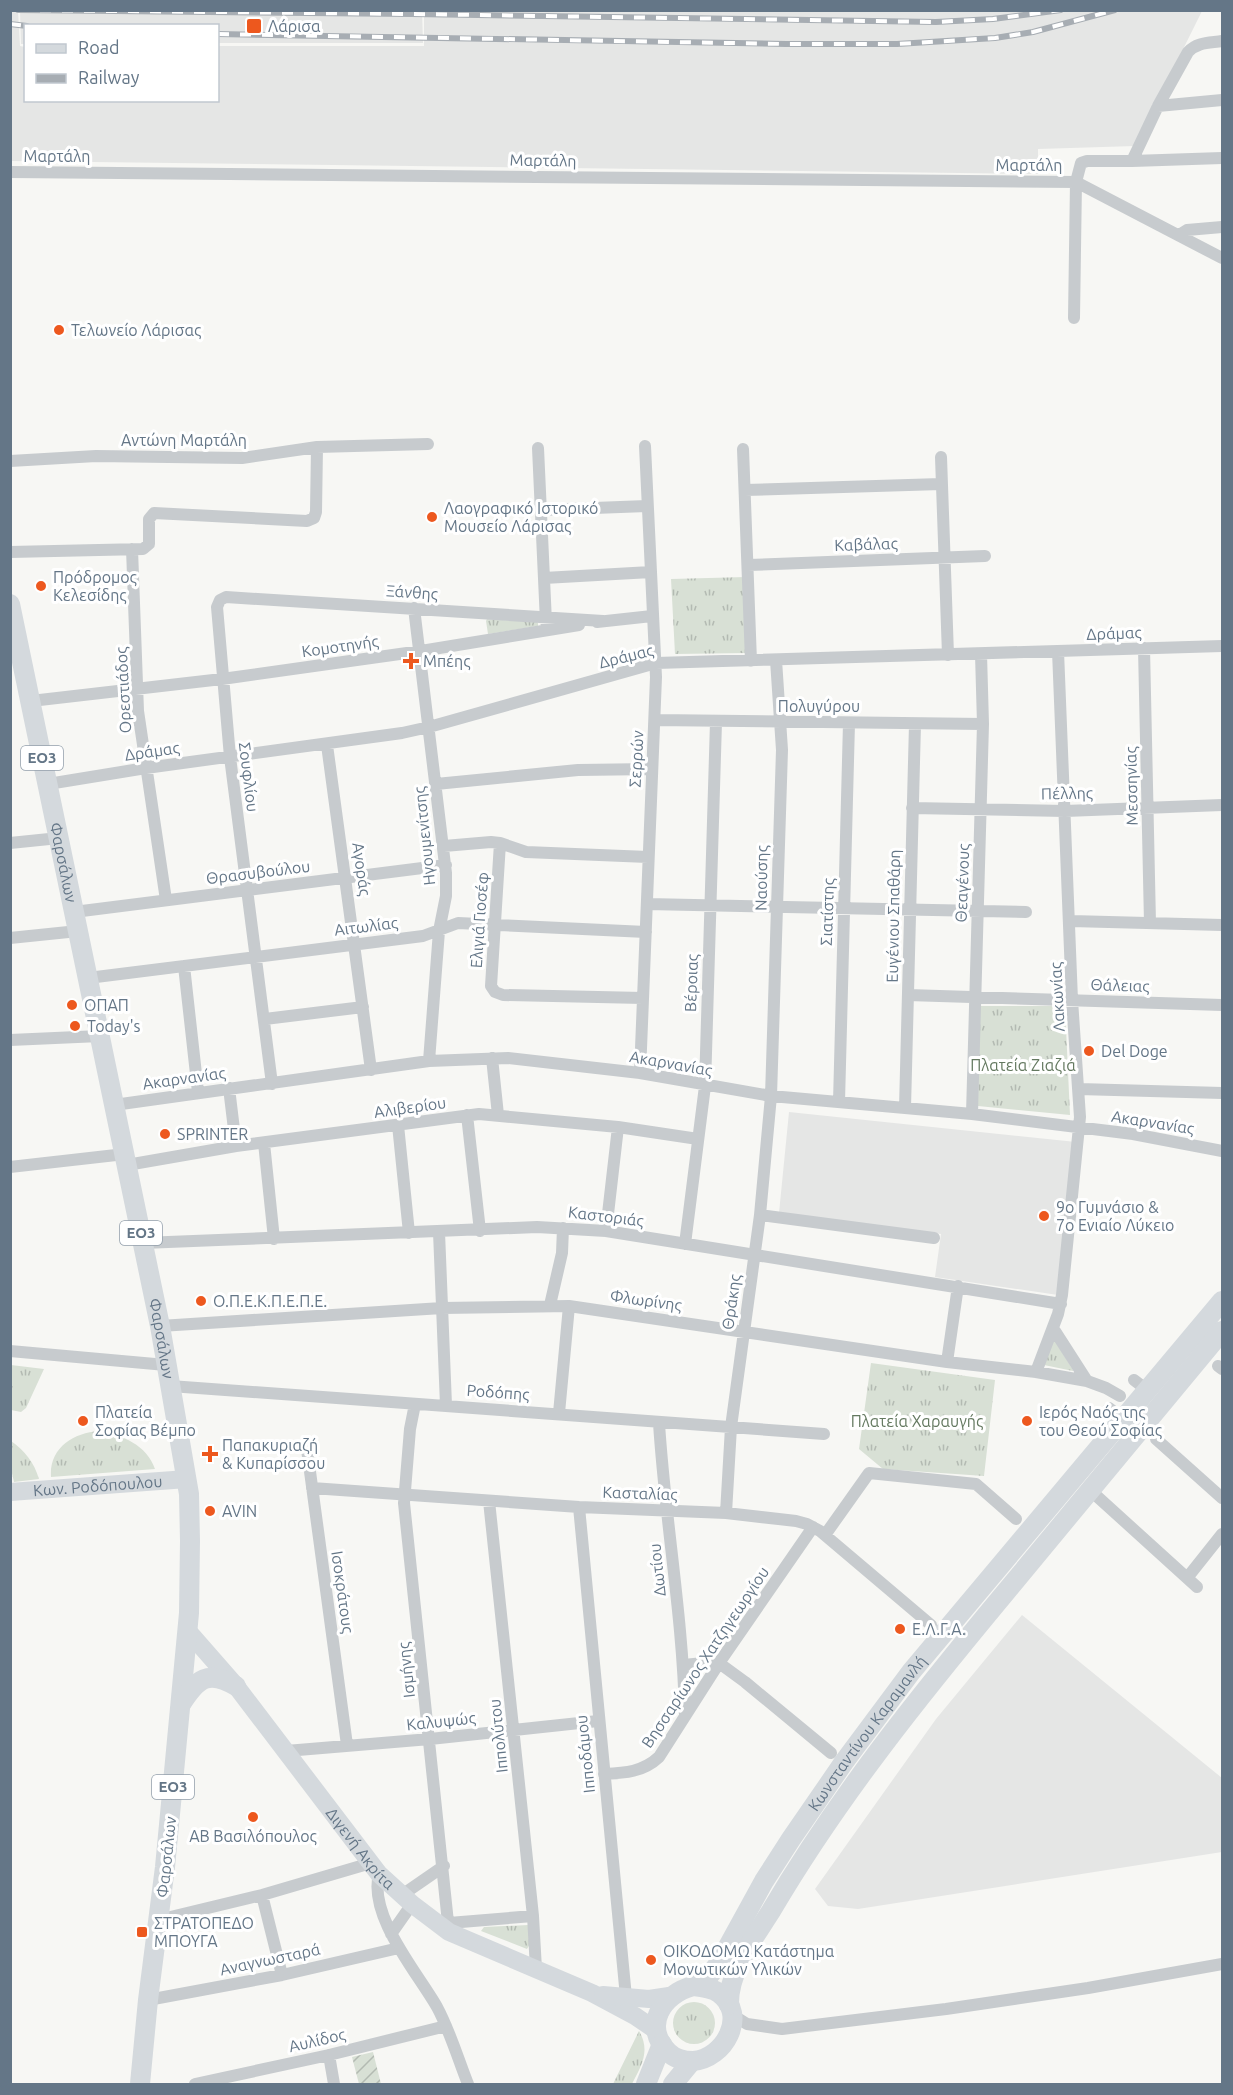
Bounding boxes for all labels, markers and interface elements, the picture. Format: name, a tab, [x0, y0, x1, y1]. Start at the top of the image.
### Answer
marker: Λάρισα	[245, 17, 263, 35]
place label: Λάρισα	[268, 17, 321, 35]
legend	[24, 24, 219, 102]
text: Road	[78, 37, 120, 57]
text: Railway	[78, 67, 140, 87]
street label: Μαρτάλη	[24, 147, 90, 165]
street label: Μαρτάλη	[509, 150, 577, 170]
street label: Μαρτάλη	[996, 156, 1062, 174]
place label: Τελωνείο Λάρισας	[71, 321, 201, 340]
marker: Τελωνείο Λάρισας	[52, 323, 66, 337]
street label: Αντώνη Μαρτάλη	[121, 431, 247, 449]
place label: Λαογραφικό Ιστορικό Μουσείο Λάρισας	[444, 499, 598, 536]
marker: Λαογραφικό Ιστορικό Μουσείο Λάρισας	[425, 510, 439, 524]
street label: Καβάλας	[834, 534, 898, 555]
place label: Πρόδρομος Κελεσίδης	[53, 568, 137, 605]
marker: Πρόδρομος Κελεσίδης	[34, 579, 48, 593]
street label: Ξάνθης	[385, 581, 439, 604]
street label: Δράμας	[1086, 623, 1142, 644]
street label: Κομοτηνής	[300, 632, 380, 661]
street label: Δράμας	[597, 641, 655, 672]
street label: Ορεστιάδος	[112, 646, 135, 734]
place label: Μπέης	[423, 652, 471, 671]
marker: Μπέης	[404, 654, 418, 668]
street label: Πολυγύρου	[778, 697, 860, 715]
street label: Σερρών	[626, 730, 646, 788]
street label: Δράμας	[123, 738, 181, 765]
street label: Σουφλίου	[236, 741, 262, 813]
road number: ΕΟ3	[21, 746, 63, 770]
street label: Μεσσηνίας	[1121, 746, 1142, 826]
street label: Πέλλης	[1041, 784, 1093, 803]
street label: Ηγουμενίτσης	[410, 785, 439, 886]
street label: Φαρσάλων	[47, 821, 81, 905]
street label: Αγοράς	[348, 841, 375, 897]
street label: Θεαγένους	[952, 843, 973, 923]
street label: Ναούσης	[751, 845, 772, 911]
street label: Ευγένιου Σπαθάρη	[883, 849, 903, 983]
street label: Θρασυβούλου	[205, 857, 311, 887]
street label: Ελιγιά Γιοσέφ	[467, 871, 491, 969]
street label: Σιατίστης	[817, 878, 838, 946]
street label: Αιτωλίας	[333, 913, 399, 940]
street label: Βέροιας	[681, 954, 702, 1012]
street label: Λακωνίας	[1046, 962, 1069, 1032]
street label: Θάλειας	[1090, 975, 1150, 996]
place label: ΟΠΑΠ	[84, 996, 129, 1014]
marker: ΟΠΑΠ	[65, 998, 79, 1012]
place label: Today's	[87, 1017, 141, 1035]
marker: Today's	[68, 1019, 82, 1033]
place label: Del Doge	[1101, 1042, 1168, 1060]
marker: Del Doge	[1082, 1044, 1096, 1058]
street label: Ακαρνανίας	[628, 1047, 714, 1080]
park label: Πλατεία Ζιαζιά	[970, 1056, 1076, 1075]
street label: Ακαρνανίας	[141, 1063, 227, 1094]
street label: Αλιβερίου	[373, 1093, 447, 1121]
street label: Ακαρνανίας	[1110, 1107, 1196, 1138]
place label: SPRINTER	[177, 1125, 248, 1143]
marker: SPRINTER	[158, 1127, 172, 1141]
place label: 9ο Γυμνάσιο & 7ο Ενιαίο Λύκειο	[1056, 1198, 1174, 1234]
street label: Καστοριάς	[567, 1202, 645, 1231]
marker: 9ο Γυμνάσιο & 7ο Ενιαίο Λύκειο	[1037, 1209, 1051, 1223]
road number: ΕΟ3	[120, 1221, 162, 1245]
street label: Θράκης	[718, 1273, 745, 1331]
street label: Φλωρίνης	[609, 1286, 683, 1315]
place label: Ο.Π.Ε.Κ.Π.Ε.Π.Ε.	[213, 1292, 327, 1310]
marker: Ο.Π.Ε.Κ.Π.Ε.Π.Ε.	[194, 1294, 208, 1308]
street label: Φαρσάλων	[145, 1297, 178, 1380]
street label: Ροδόπης	[466, 1381, 530, 1404]
place label: Πλατεία Σοφίας Βέμπο	[95, 1403, 196, 1440]
place label: Ιερός Ναός της του Θεού Σοφίας	[1039, 1403, 1162, 1440]
park label: Πλατεία Χαραυγής	[851, 1412, 983, 1431]
marker: Πλατεία Σοφίας Βέμπο	[76, 1414, 90, 1428]
marker: Ιερός Ναός της του Θεού Σοφίας	[1020, 1414, 1034, 1428]
place label: Παπακυριαζή & Κυπαρίσσου	[222, 1436, 325, 1472]
marker: Παπακυριαζή & Κυπαρίσσου	[203, 1447, 217, 1461]
street label: Κων. Ροδόπουλου	[32, 1472, 163, 1499]
street label: Κασταλίας	[602, 1483, 678, 1504]
place label: AVIN	[222, 1502, 257, 1520]
marker: AVIN	[203, 1504, 217, 1518]
street label: Δωτίου	[645, 1543, 669, 1597]
street label: Ισοκράτους	[327, 1550, 358, 1635]
street label: Βησσαρίωνος Χατζηγεωργίου	[638, 1563, 773, 1751]
place label: Ε.Λ.Γ.Α.	[912, 1620, 966, 1638]
marker: Ε.Λ.Γ.Α.	[893, 1622, 907, 1636]
street label: Ισμήνης	[394, 1641, 419, 1699]
street label: Κωνσταντίνου Καραμανλή	[804, 1652, 930, 1814]
street label: Ιππολύτου	[485, 1698, 511, 1774]
street label: Καλυψώς	[406, 1708, 477, 1735]
street label: Ιπποδάμου	[572, 1714, 598, 1794]
road number: ΕΟ3	[152, 1775, 194, 1799]
street label: Διγενή Ακρίτα	[323, 1804, 399, 1893]
marker: ΑΒ Βασιλόπουλος	[246, 1810, 260, 1824]
street label: Φαρσάλων	[153, 1815, 179, 1898]
place label: ΑΒ Βασιλόπουλος	[189, 1827, 317, 1846]
place label: ΣΤΡΑΤΟΠΕΔΟ ΜΠΟΥΓΑ	[154, 1914, 254, 1950]
marker: ΣΤΡΑΤΟΠΕΔΟ ΜΠΟΥΓΑ	[135, 1925, 149, 1939]
street label: Αναγνωσταρά	[218, 1939, 322, 1978]
place label: ΟΙΚΟΔΟΜΩ Κατάστημα Μονωτικών Υλικών	[663, 1942, 835, 1978]
marker: ΟΙΚΟΔΟΜΩ Κατάστημα Μονωτικών Υλικών	[644, 1953, 658, 1967]
street label: Αυλίδος	[287, 2025, 347, 2056]

